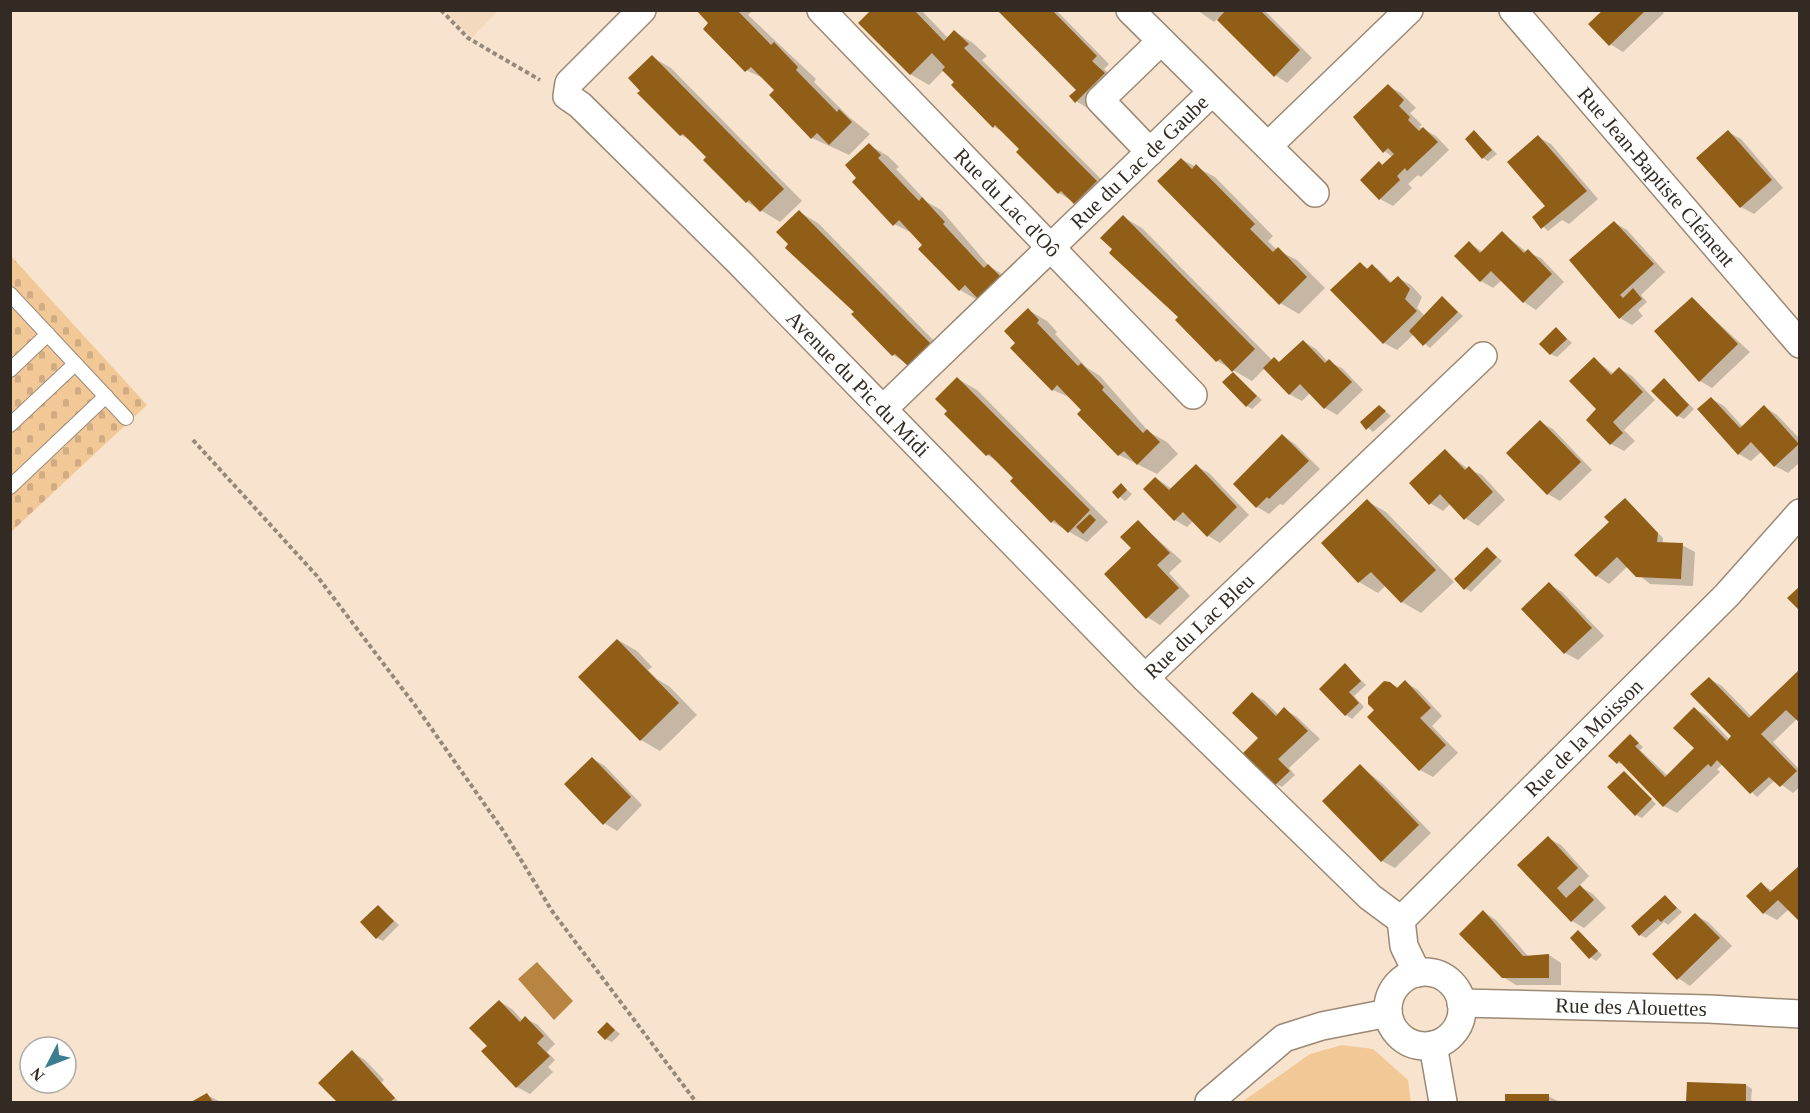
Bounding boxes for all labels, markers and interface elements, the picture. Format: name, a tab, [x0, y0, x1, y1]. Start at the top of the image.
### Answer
street label: Rue Jean-Baptiste Clément	[1573, 82, 1740, 272]
street label: Rue du Lac de Gaube	[1066, 90, 1213, 234]
street label: Rue du Lac d'Oô	[949, 143, 1065, 262]
street label: Avenue du Pic du Midi	[781, 306, 935, 462]
street label: Rue du Lac Bleu	[1140, 568, 1259, 684]
street label: Rue de la Moisson	[1520, 674, 1648, 802]
street label: Rue des Alouettes	[1555, 993, 1707, 1021]
north arrow	[18, 1035, 78, 1095]
text: N	[27, 1064, 47, 1085]

